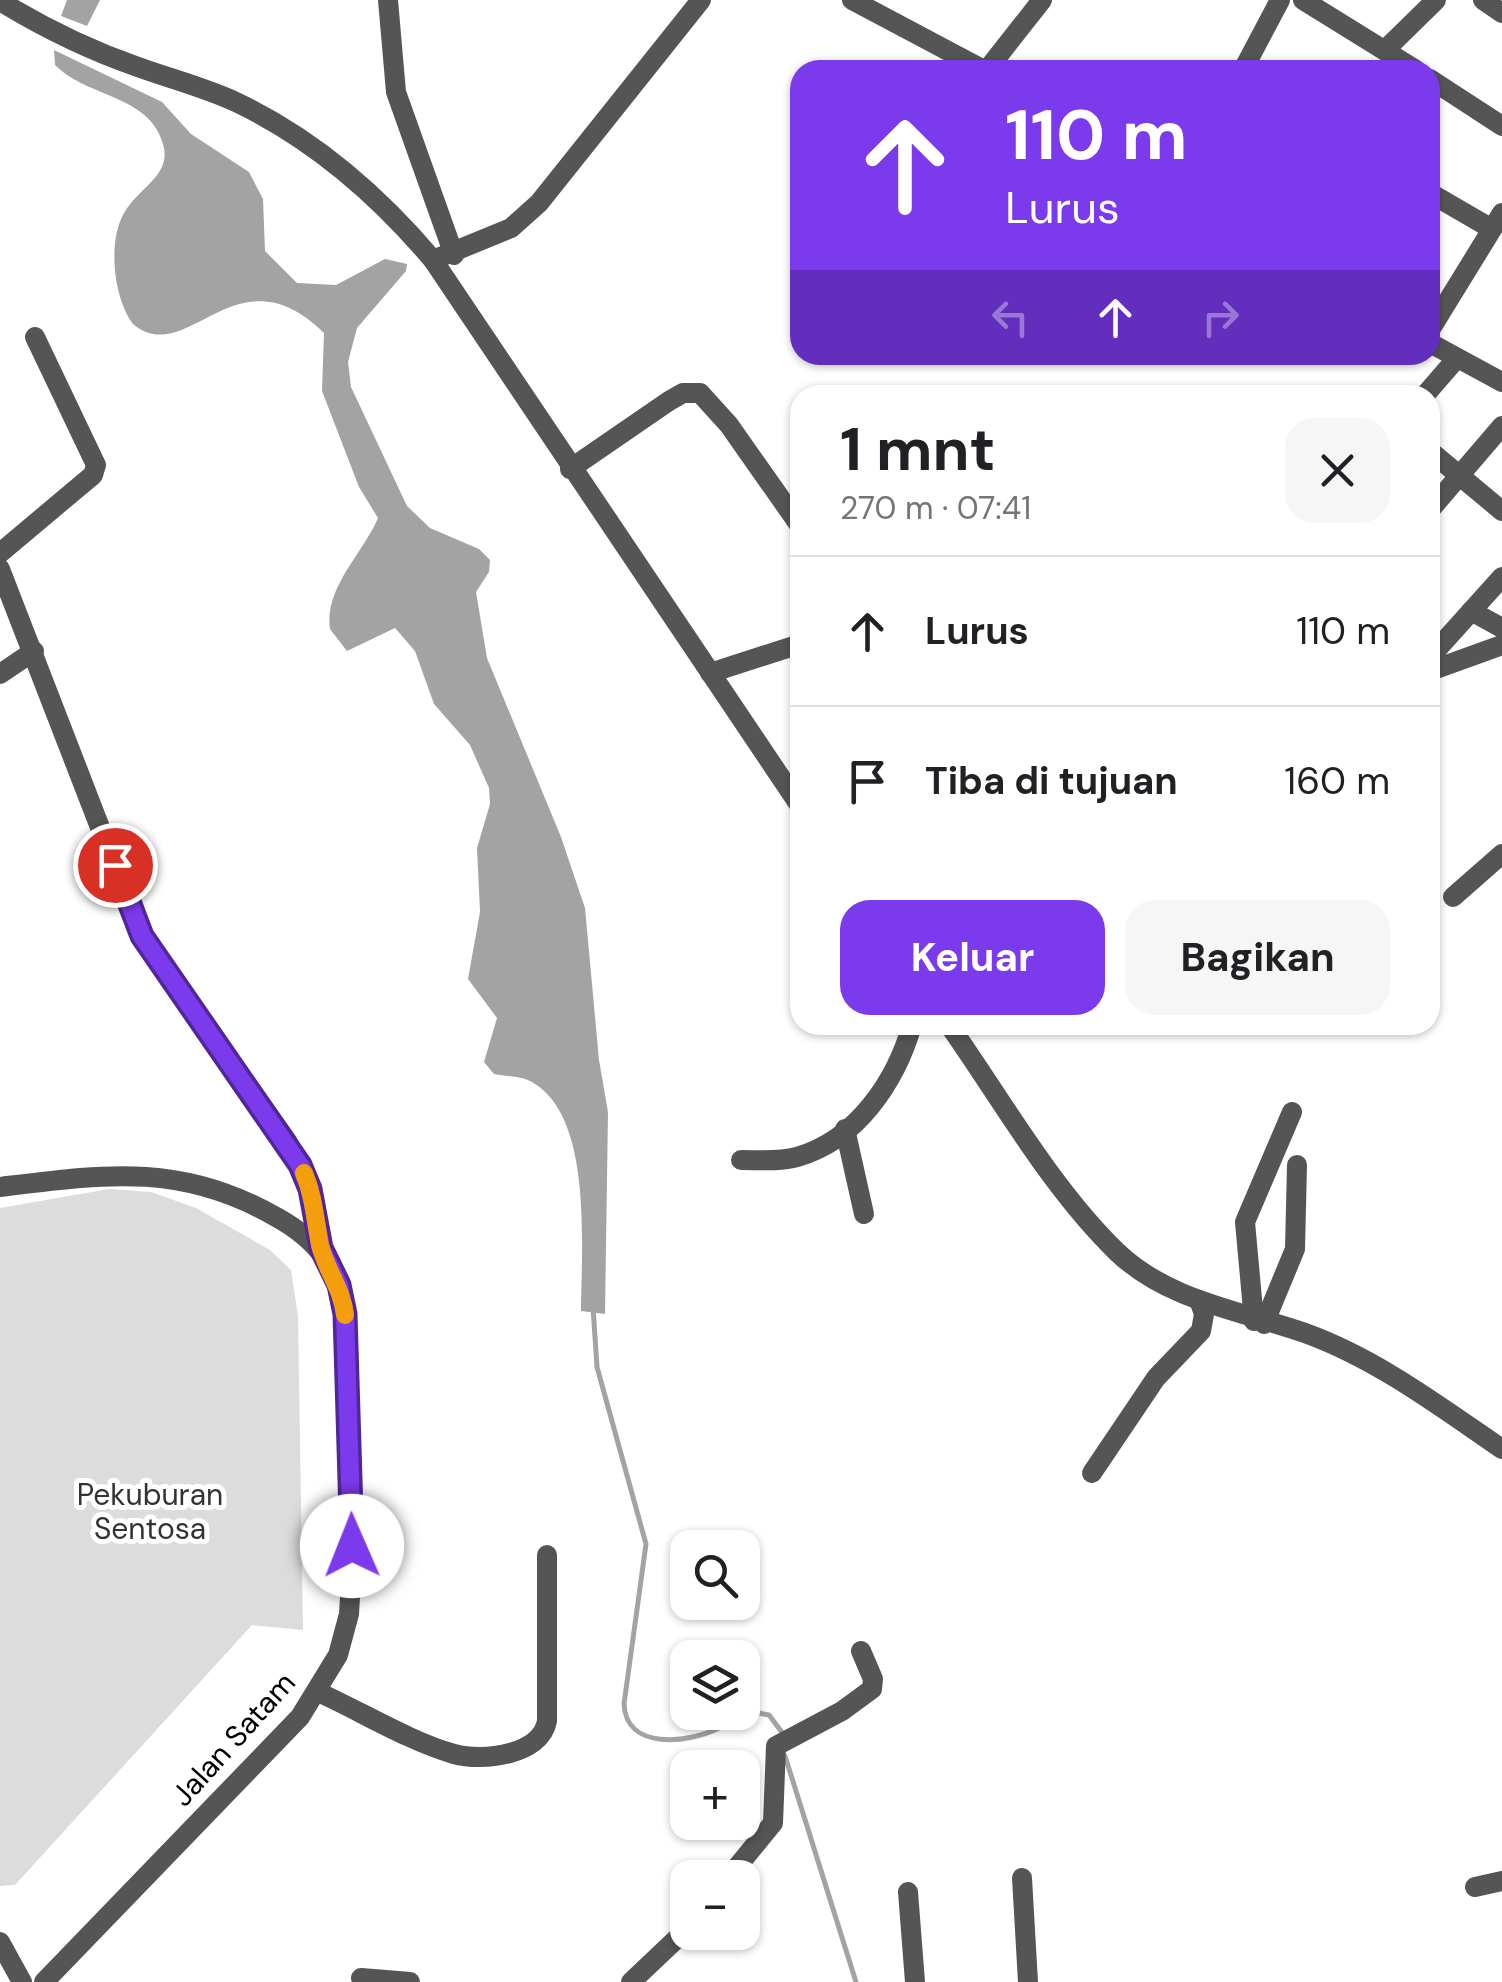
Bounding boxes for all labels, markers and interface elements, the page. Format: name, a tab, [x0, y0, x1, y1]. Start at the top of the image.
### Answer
text: 110 m	[1005, 90, 1188, 181]
icon: ahead	[840, 100, 970, 230]
text: Lurus	[1005, 178, 1120, 237]
icon: left	[983, 290, 1038, 345]
icon: ahead	[1088, 290, 1143, 345]
icon: right	[1193, 290, 1248, 345]
text: 1 mnt	[840, 410, 995, 489]
button: close	[1285, 418, 1390, 523]
text: 270 m · 07:41	[840, 487, 1031, 529]
icon: ahead	[840, 604, 895, 659]
text: Lurus	[925, 606, 1029, 656]
text: 110 m	[1296, 606, 1390, 656]
icon: arrive	[840, 754, 895, 809]
text: Tiba di tujuan	[925, 756, 1178, 806]
text: 160 m	[1284, 756, 1390, 806]
pin	[73, 823, 158, 908]
icon: arrive	[88, 838, 143, 893]
button: Keluar	[840, 900, 1105, 1015]
button: Bagikan	[1125, 900, 1390, 1015]
park label: Pekuburan Sentosa	[77, 1475, 223, 1548]
position arrow	[300, 1494, 404, 1598]
map controls	[670, 1530, 760, 1950]
button: search	[670, 1530, 760, 1620]
button: layers	[670, 1640, 760, 1730]
street label: Jalan Satam	[162, 1664, 304, 1814]
button: +	[670, 1750, 760, 1840]
button: −	[670, 1860, 760, 1950]

